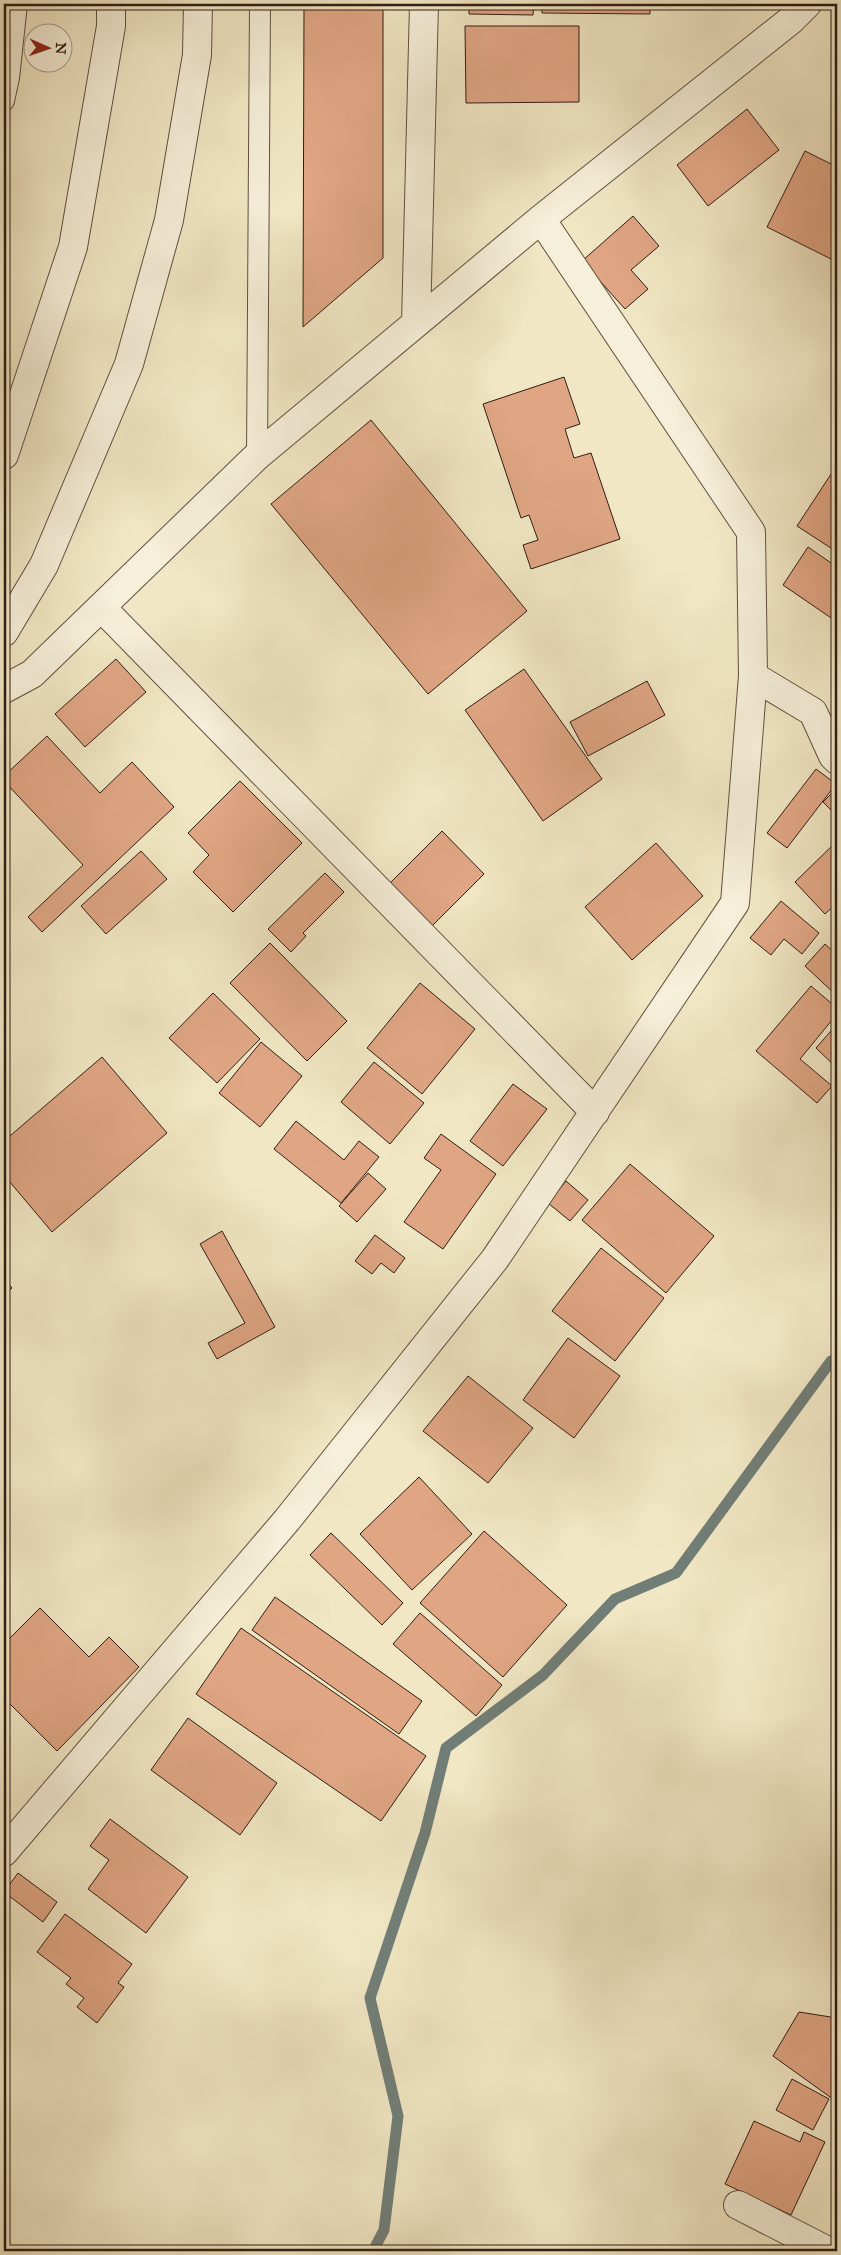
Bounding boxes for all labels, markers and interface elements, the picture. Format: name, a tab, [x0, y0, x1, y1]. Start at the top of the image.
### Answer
north arrow	[22, 22, 72, 72]
text: N	[52, 42, 69, 55]

